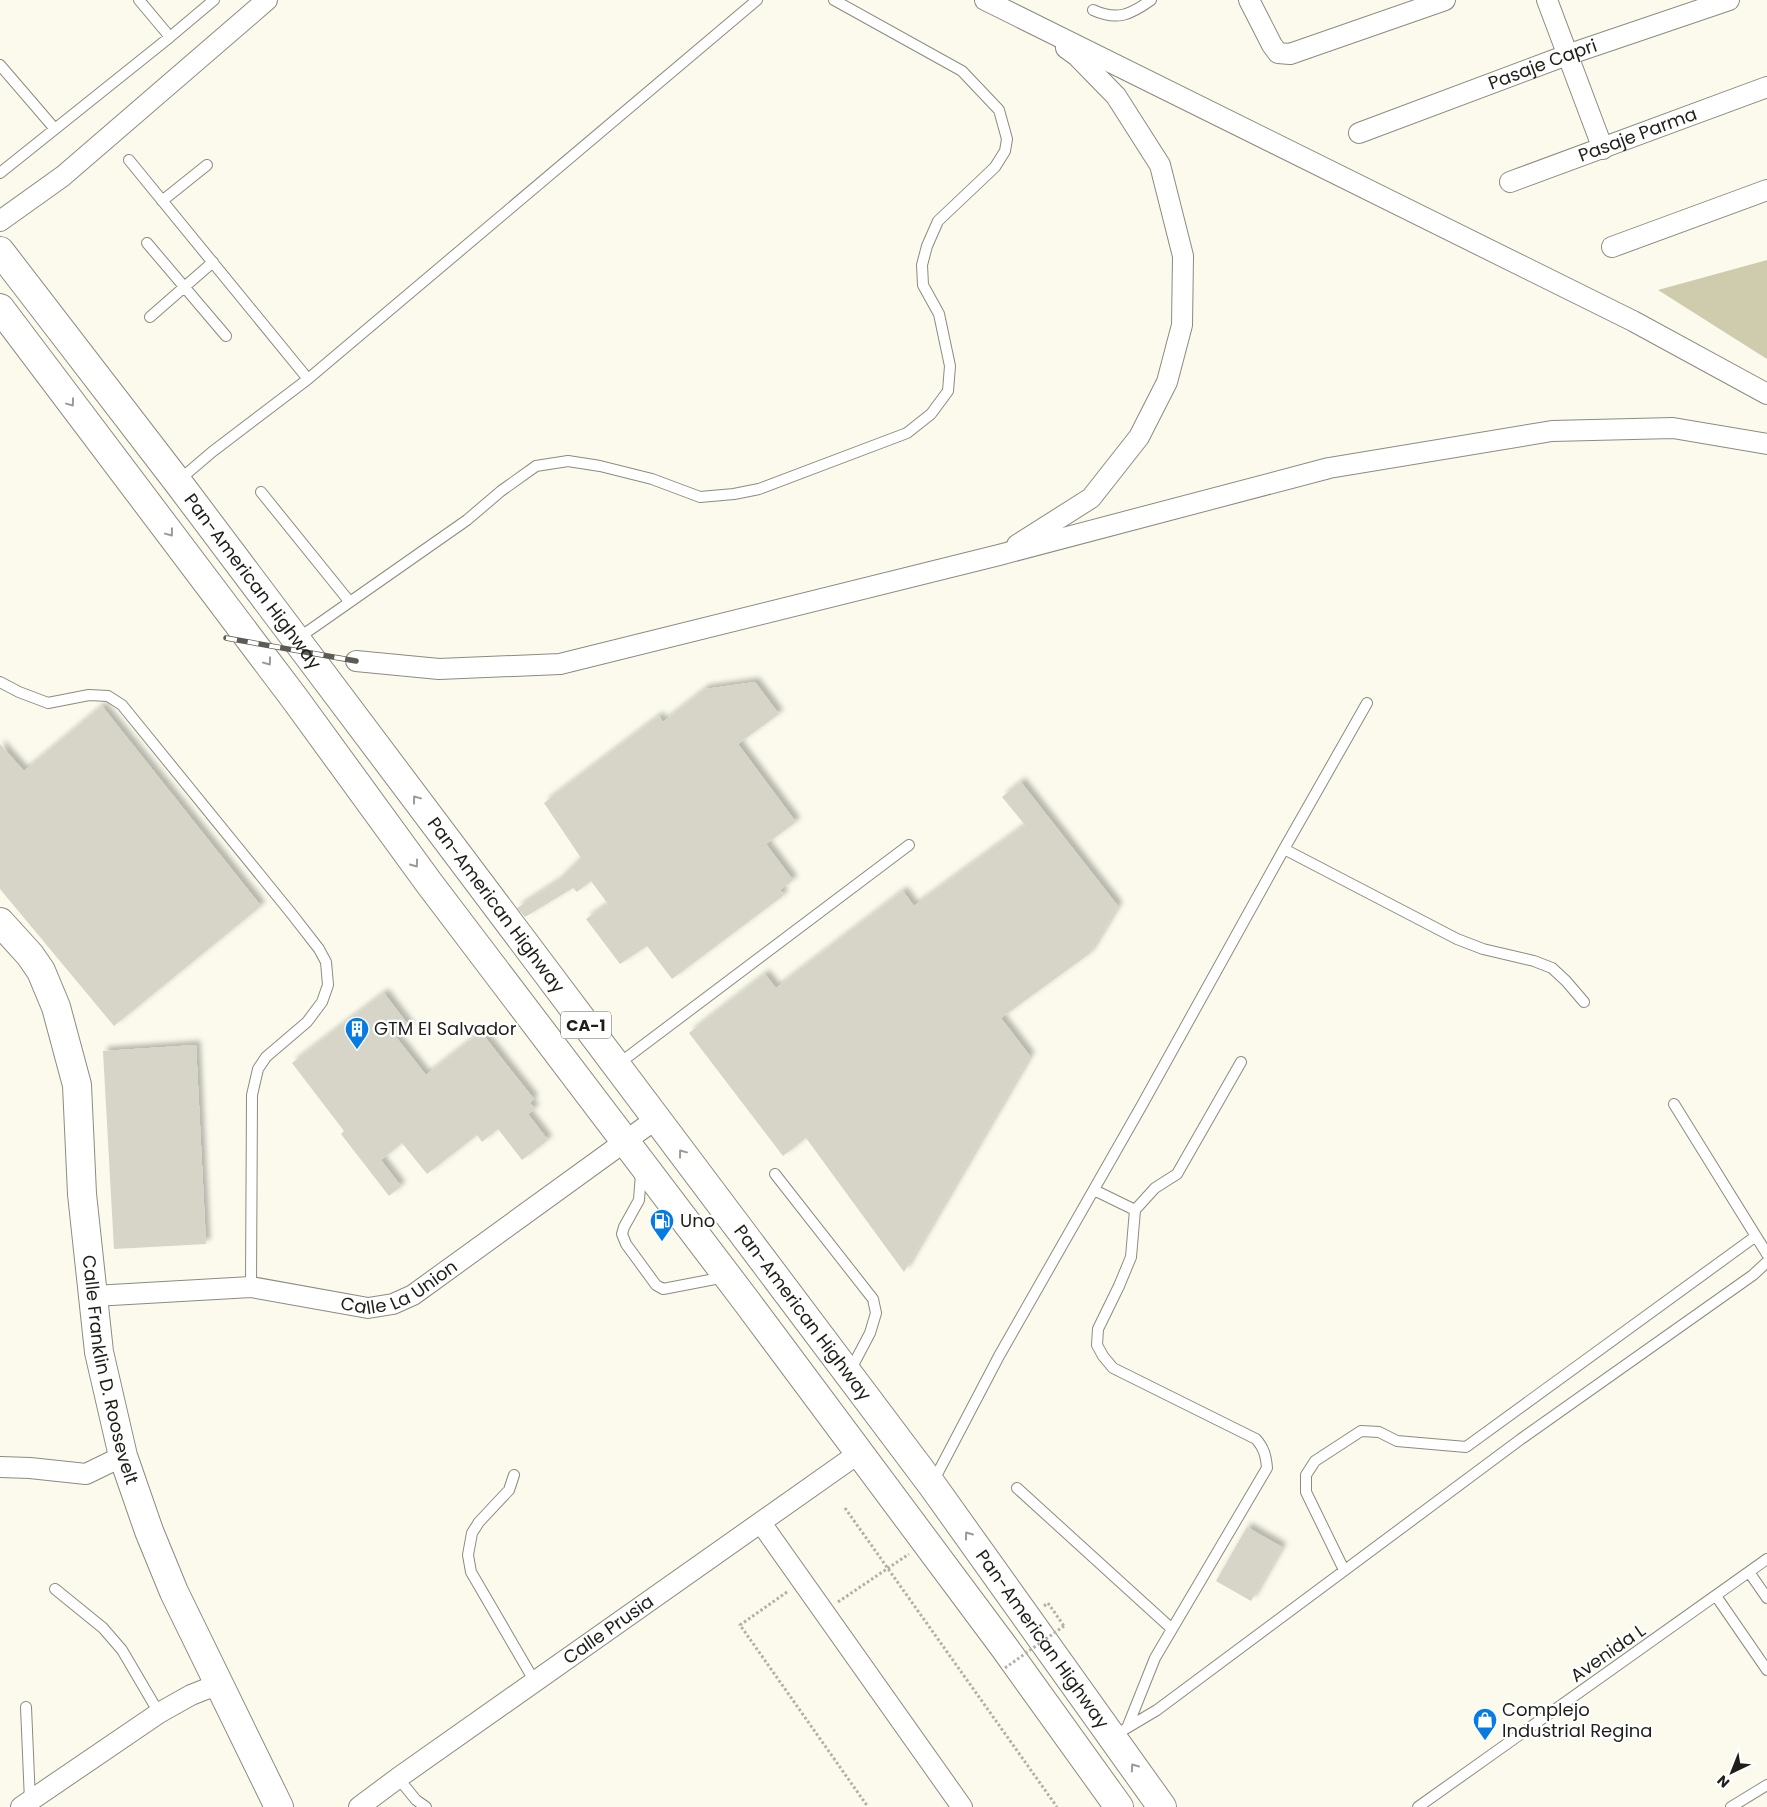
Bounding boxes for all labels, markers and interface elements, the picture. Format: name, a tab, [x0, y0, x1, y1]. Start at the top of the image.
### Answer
street label: Pasaje Capri	[1485, 33, 1600, 95]
street label: Pasaje Parma	[1575, 101, 1700, 168]
one-way arrow	[66, 397, 74, 406]
street label: Pan-American Highway	[179, 488, 327, 674]
one-way arrow	[164, 527, 173, 536]
one-way arrow	[262, 656, 271, 666]
one-way arrow	[413, 795, 422, 805]
street label: Pan-American Highway	[422, 812, 571, 998]
one-way arrow	[410, 858, 418, 867]
road number: CA-1	[561, 1012, 611, 1038]
building icon: GTM El Salvador	[344, 1016, 370, 1050]
place label: GTM El Salvador	[374, 1016, 517, 1041]
one-way arrow	[679, 1149, 688, 1159]
fuel station icon: Uno	[649, 1208, 675, 1242]
place label: Uno	[680, 1208, 715, 1233]
street label: Pan-American Highway	[729, 1219, 877, 1406]
street label: Calle Franklin D. Roosevelt	[77, 1254, 145, 1487]
street label: Calle La Union	[339, 1254, 462, 1320]
one-way arrow	[965, 1532, 974, 1541]
street label: Pan-American Highway	[970, 1545, 1115, 1733]
street label: Calle Prusia	[558, 1589, 658, 1670]
street label: Avenida L	[1565, 1617, 1650, 1688]
place label: Complejo Industrial Regina	[1502, 1697, 1653, 1743]
shop icon: Complejo Industrial Regina	[1472, 1707, 1498, 1741]
north arrow	[1707, 1747, 1757, 1797]
one-way arrow	[1131, 1763, 1140, 1773]
text: N	[1712, 1771, 1734, 1792]

